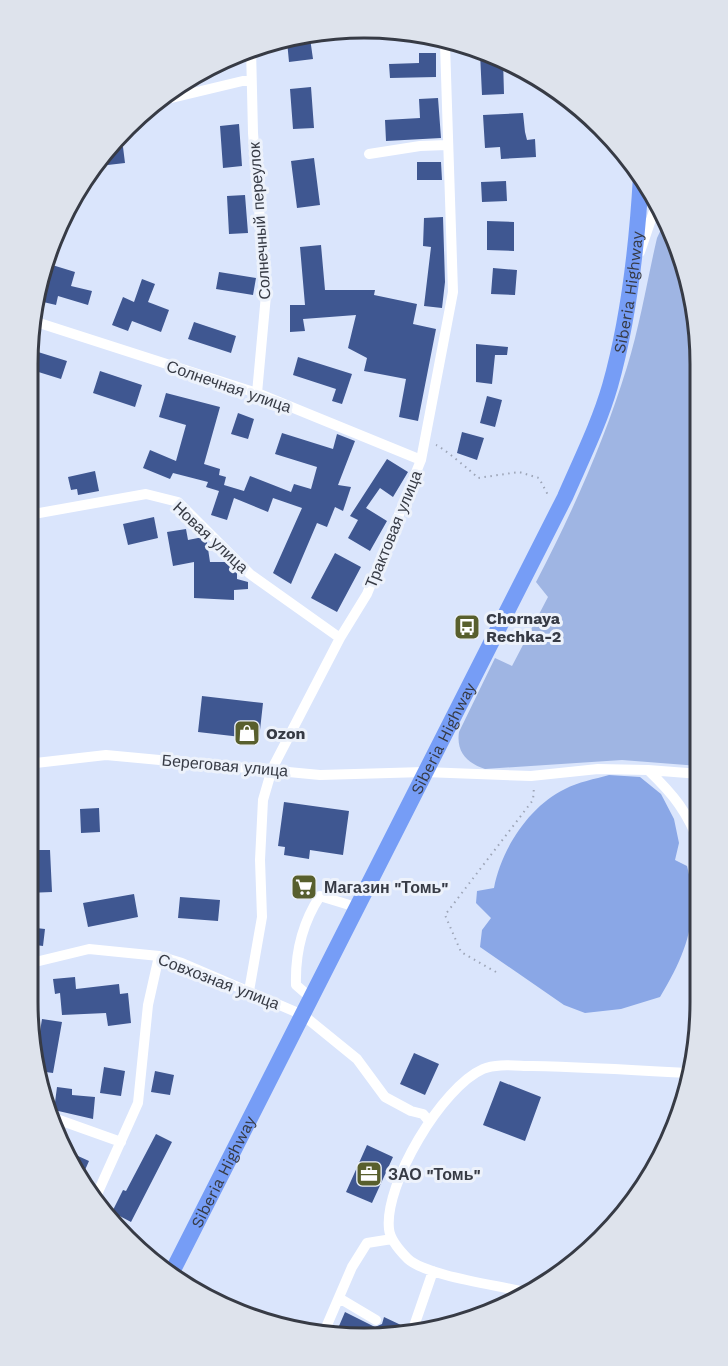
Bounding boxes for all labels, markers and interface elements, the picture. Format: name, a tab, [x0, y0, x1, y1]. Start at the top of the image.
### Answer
street label: Солнечный переулок	[244, 141, 274, 300]
street label: Siberia Highway	[610, 230, 647, 355]
street label: Солнечная улица	[164, 356, 294, 417]
street label: Трактовая улица	[361, 467, 426, 591]
street label: Новая улица	[169, 498, 252, 577]
place label: Chornaya Rechka-2	[486, 609, 561, 646]
bus stop icon: Chornaya Rechka-2	[452, 612, 482, 642]
street label: Siberia Highway	[407, 679, 480, 798]
shop icon: Ozon	[232, 718, 262, 748]
place label: Ozon	[266, 724, 305, 743]
street label: Береговая улица	[161, 751, 289, 781]
supermarket icon: Магазин "Томь"	[289, 872, 319, 902]
place label: Магазин "Томь"	[324, 878, 449, 897]
street label: Совхозная улица	[155, 950, 282, 1013]
street label: Siberia Highway	[187, 1112, 260, 1231]
office icon: ЗАО "Томь"	[354, 1159, 384, 1189]
place label: ЗАО "Томь"	[388, 1165, 481, 1184]

